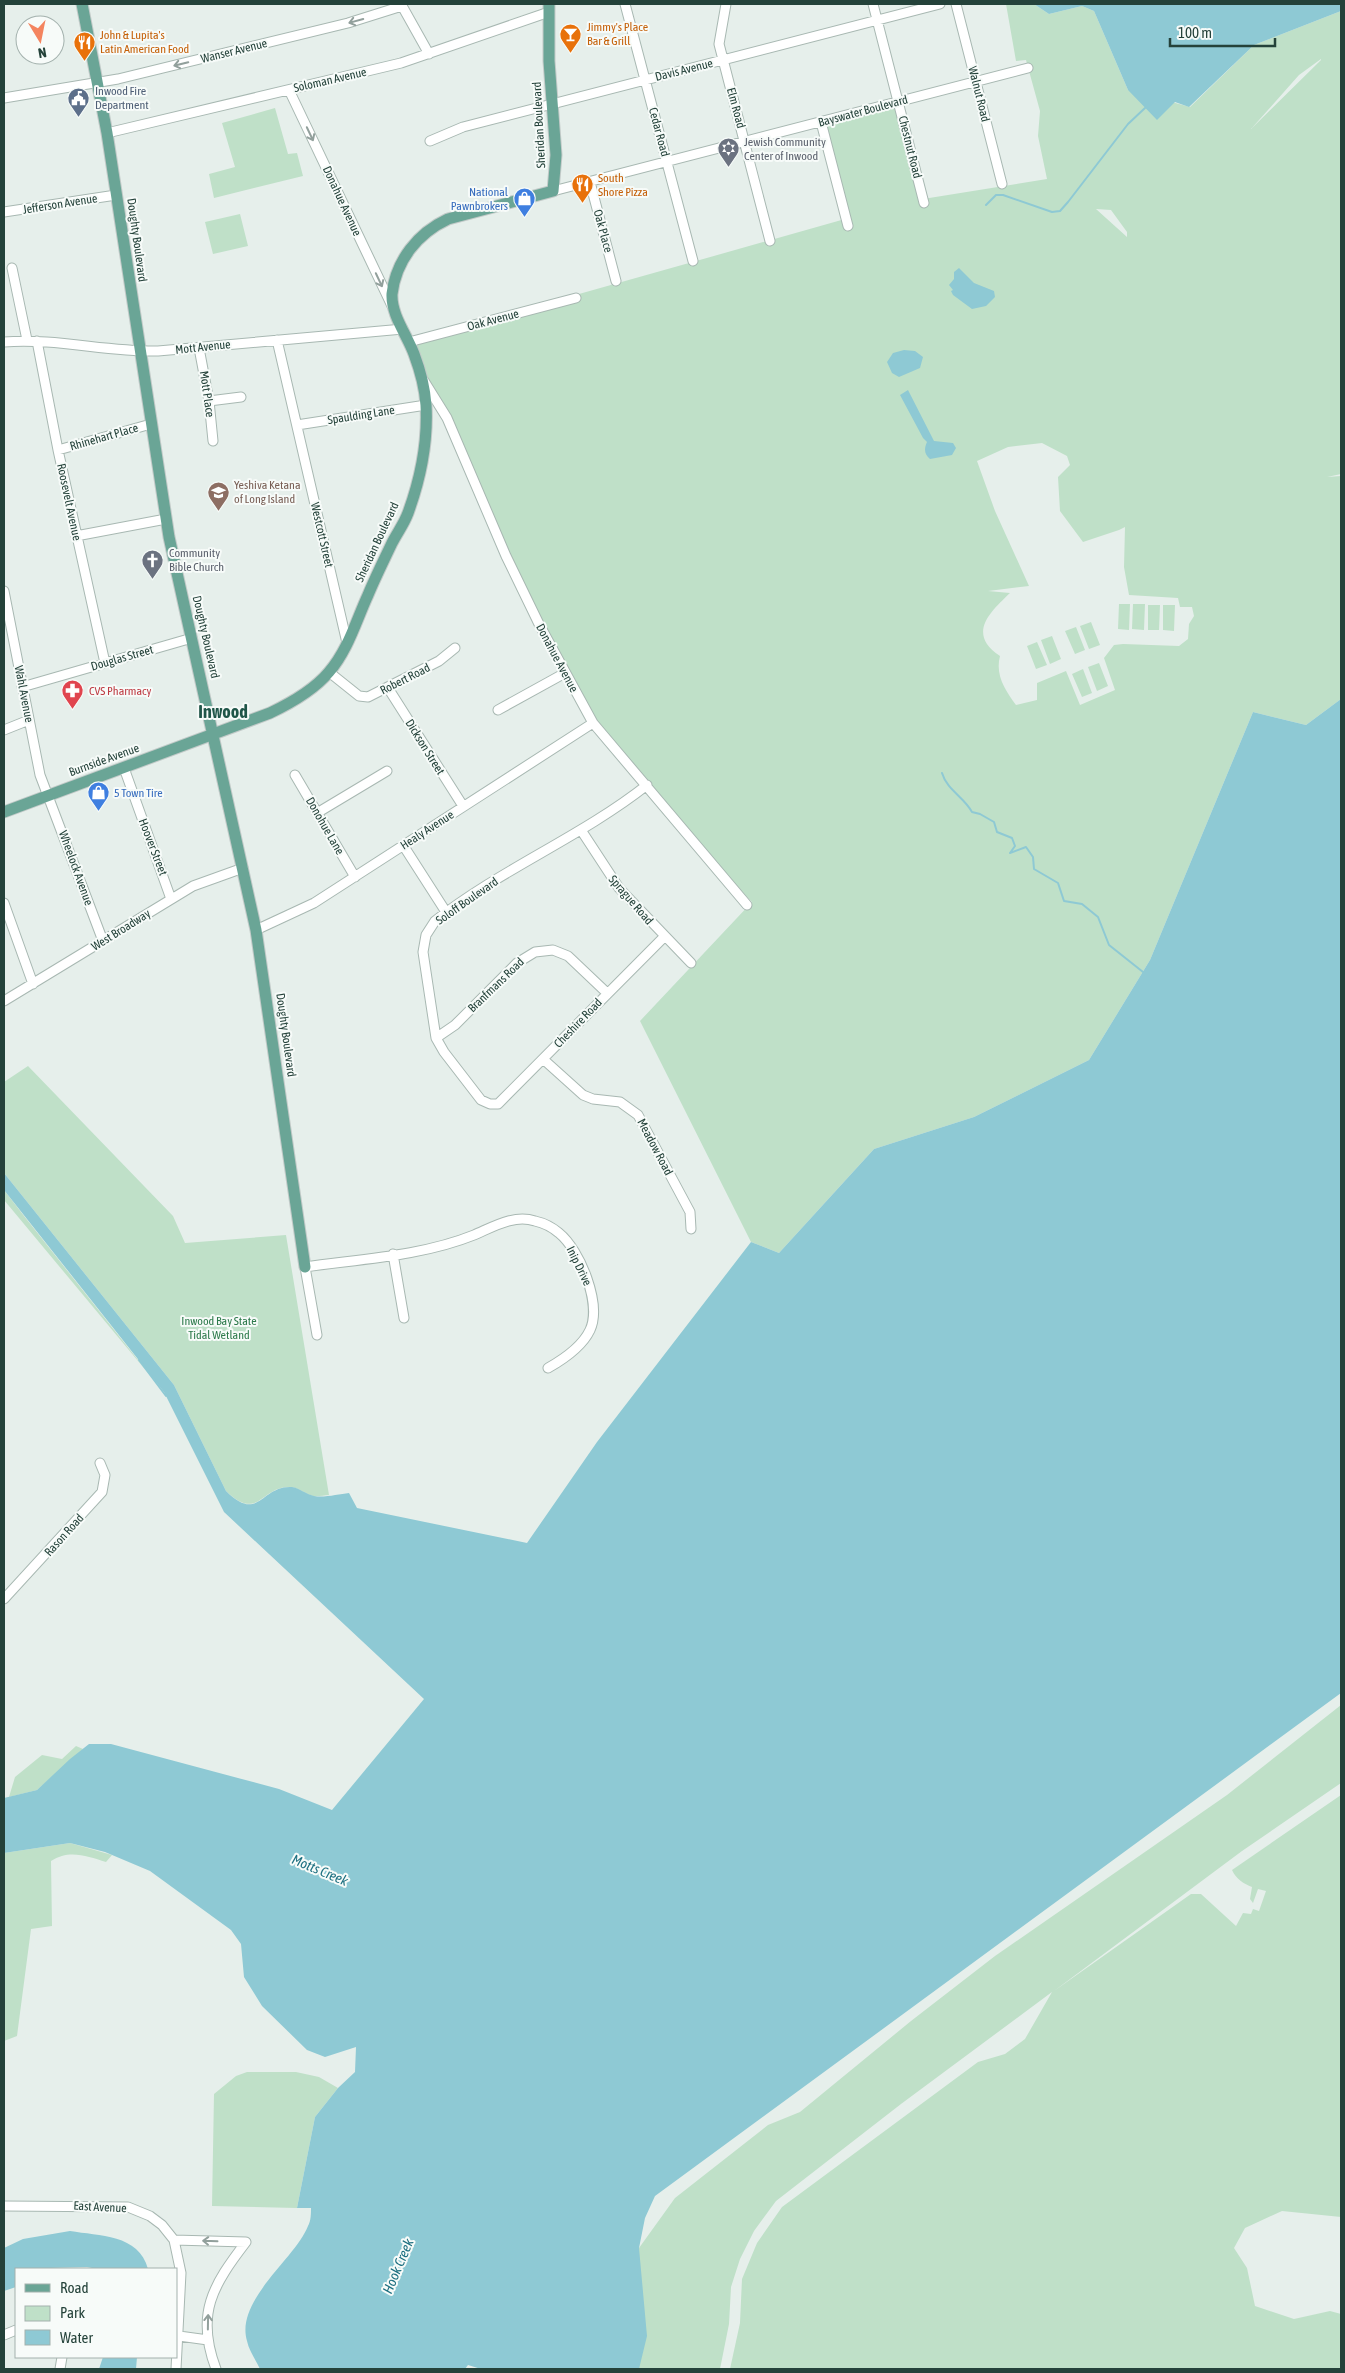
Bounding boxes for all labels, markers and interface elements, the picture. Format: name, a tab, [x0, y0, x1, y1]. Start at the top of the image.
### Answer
north arrow	[15, 15, 65, 65]
scale bar	[1170, 15, 1275, 47]
one-way arrow	[348, 16, 364, 26]
place label: Jimmy's Place Bar & Grill	[587, 20, 648, 48]
bar icon: Jimmy's Place Bar & Grill	[559, 22, 583, 53]
text: 100 m	[1178, 24, 1212, 41]
place label: John & Lupita's Latin American Food	[100, 28, 189, 56]
restaurant icon: John & Lupita's Latin American Food	[72, 30, 96, 61]
street label: Wanser Avenue	[199, 36, 269, 66]
text: N	[37, 44, 48, 61]
street label: Davis Avenue	[654, 56, 714, 84]
one-way arrow	[173, 60, 189, 69]
street label: Soloman Avenue	[292, 65, 368, 95]
street label: Walnut Road	[965, 65, 993, 123]
street label: Sheridan Boulevard	[530, 81, 548, 169]
place label: Inwood Fire Department	[95, 84, 149, 112]
public building icon: Inwood Fire Department	[67, 86, 91, 117]
street label: Elm Road	[724, 86, 748, 130]
street label: Bayswater Boulevard	[817, 92, 909, 130]
street label: Cedar Road	[646, 106, 672, 158]
street label: Chestnut Road	[895, 114, 925, 180]
one-way arrow	[305, 126, 315, 141]
place label: Jewish Community Center of Inwood	[744, 135, 826, 163]
synagogue icon: Jewish Community Center of Inwood	[716, 137, 740, 168]
street label: Donahue Avenue	[320, 164, 364, 238]
place label: South Shore Pizza	[598, 171, 648, 199]
restaurant icon: South Shore Pizza	[570, 173, 594, 204]
place label: National Pawnbrokers	[451, 185, 509, 213]
shop icon: National Pawnbrokers	[512, 187, 536, 218]
street label: Jefferson Avenue	[22, 191, 98, 217]
street label: Doughty Boulevard	[124, 197, 150, 283]
street label: Oak Place	[591, 208, 615, 254]
one-way arrow	[375, 273, 385, 288]
street label: Oak Avenue	[466, 306, 520, 334]
street label: Mott Avenue	[175, 337, 231, 357]
street label: Mott Place	[197, 370, 217, 418]
street label: Spaulding Lane	[326, 403, 396, 427]
street label: Rhinehart Place	[68, 421, 140, 453]
street label: Roosevelt Avenue	[54, 462, 84, 542]
place label: Yeshiva Ketana of Long Island	[234, 478, 300, 506]
school or university icon: Yeshiva Ketana of Long Island	[206, 480, 230, 511]
street label: Sheridan Boulevard	[352, 500, 402, 584]
street label: Westcott Street	[308, 501, 336, 569]
place label: Community Bible Church	[169, 546, 224, 574]
church icon: Community Bible Church	[141, 548, 165, 579]
street label: Doughty Boulevard	[190, 594, 222, 680]
street label: Donahue Avenue	[533, 621, 581, 695]
street label: Douglas Street	[89, 642, 155, 674]
street label: Robert Road	[378, 660, 432, 698]
street label: Wahl Avenue	[12, 664, 36, 724]
pharmacy icon: CVS Pharmacy	[61, 679, 85, 710]
place label: CVS Pharmacy	[89, 684, 151, 698]
district label: Inwood	[198, 701, 248, 722]
street label: Dickson Street	[402, 717, 448, 778]
street label: Burnside Avenue	[67, 741, 141, 779]
shop icon: 5 Town Tire	[86, 781, 110, 812]
place label: 5 Town Tire	[114, 786, 163, 800]
street label: Donohue Lane	[303, 795, 347, 857]
street label: Healy Avenue	[398, 808, 456, 852]
street label: Hoover Street	[136, 817, 170, 878]
street label: Wheelock Avenue	[56, 829, 96, 907]
street label: Sprague Road	[606, 873, 656, 927]
street label: Soloff Boulevard	[433, 874, 501, 928]
street label: West Broadway	[89, 906, 153, 954]
street label: Branfmans Road	[465, 955, 527, 1015]
street label: Doughty Boulevard	[273, 992, 299, 1078]
street label: Cheshire Road	[551, 995, 605, 1051]
street label: Meadow Road	[634, 1116, 676, 1178]
street label: Inip Drive	[563, 1244, 595, 1288]
park label: Inwood Bay State Tidal Wetland	[181, 1314, 257, 1342]
street label: Rason Road	[41, 1511, 87, 1559]
water label: Motts Creek	[289, 1851, 351, 1889]
street label: East Avenue	[73, 2199, 127, 2215]
water label: Hook Creek	[379, 2235, 417, 2296]
one-way arrow	[202, 2236, 218, 2245]
legend	[15, 2268, 178, 2358]
text: Road	[60, 2279, 89, 2296]
text: Park	[60, 2304, 85, 2321]
one-way arrow	[203, 2314, 213, 2330]
text: Water	[60, 2329, 93, 2346]

